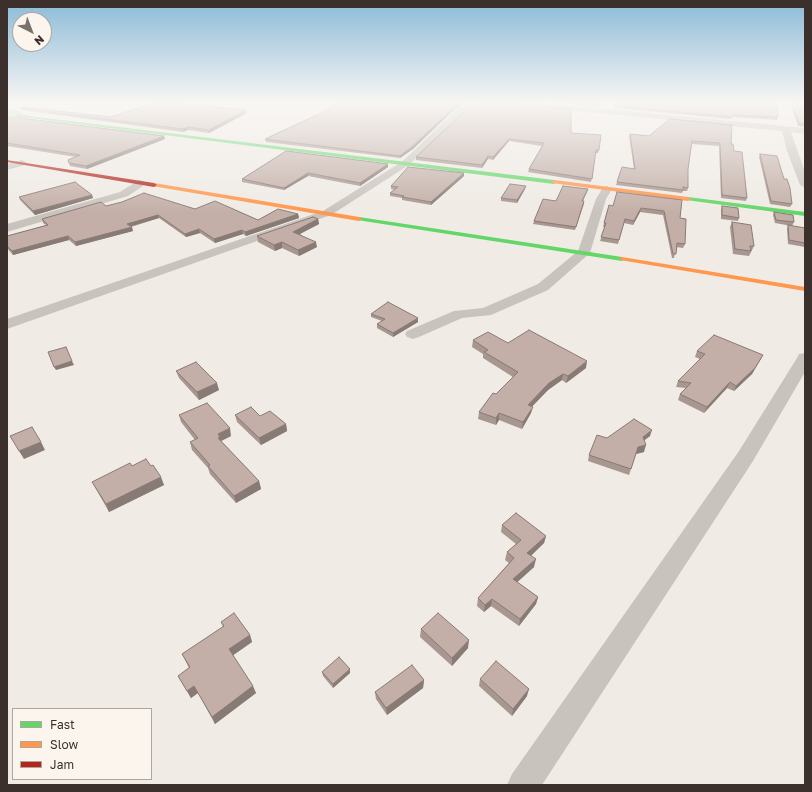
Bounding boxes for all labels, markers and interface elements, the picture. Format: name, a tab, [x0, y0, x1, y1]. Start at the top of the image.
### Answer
north arrow	[12, 12, 52, 52]
text: N	[32, 33, 47, 48]
legend	[12, 708, 152, 780]
text: Fast	[50, 717, 75, 732]
text: Slow	[50, 737, 78, 752]
text: Jam	[50, 757, 74, 772]

